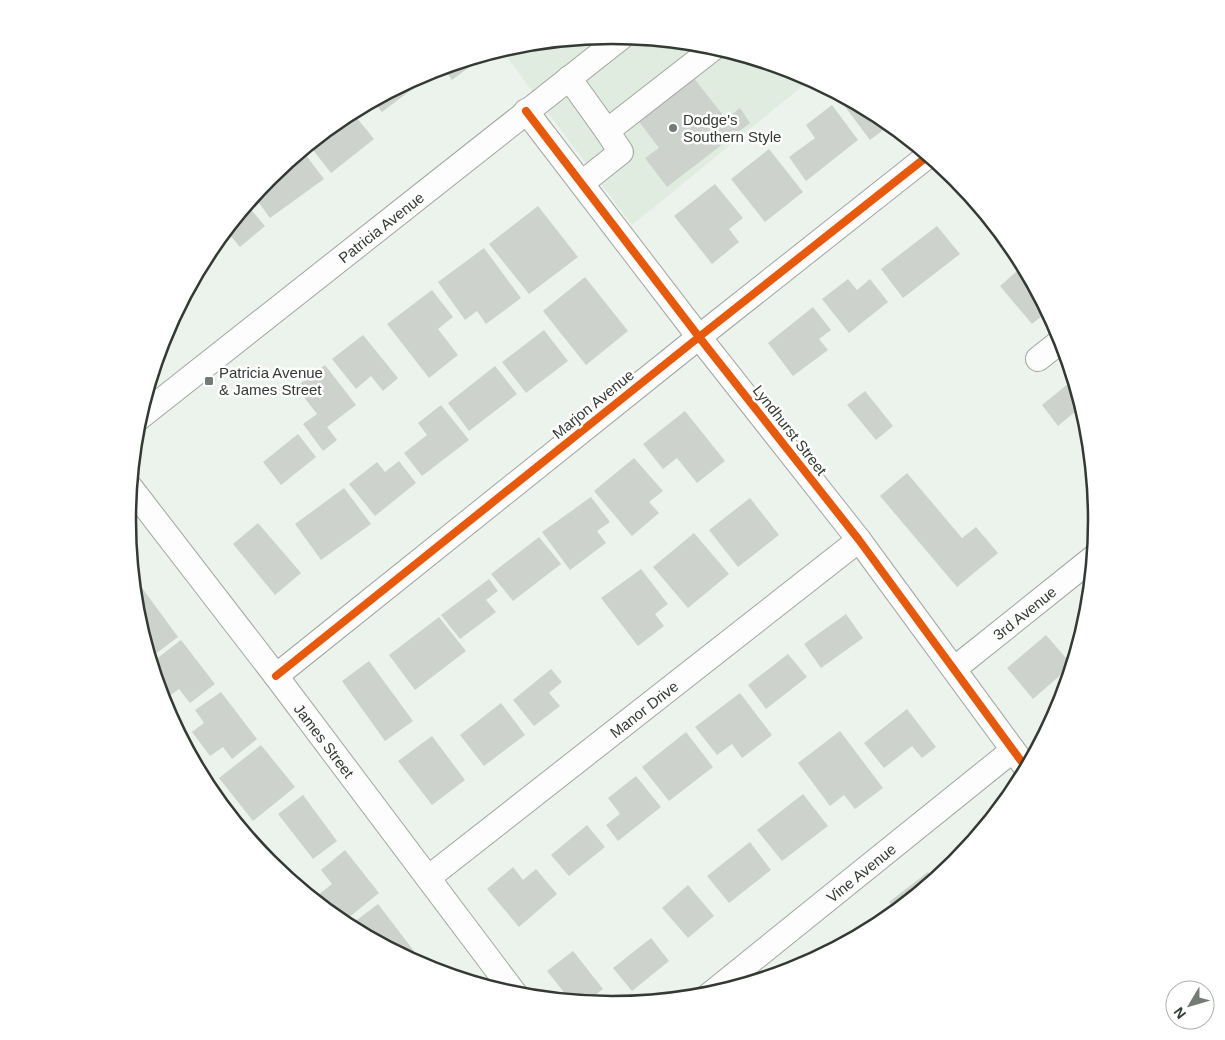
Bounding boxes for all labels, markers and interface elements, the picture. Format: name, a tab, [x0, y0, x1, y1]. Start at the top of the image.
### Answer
place label: Dodge's Southern Style	[683, 111, 781, 145]
marker: Dodge's Southern Style	[667, 122, 679, 134]
street label: Patricia Avenue	[335, 188, 427, 266]
place label: Patricia Avenue & James Street	[219, 364, 323, 398]
street label: Marjon Avenue	[549, 366, 637, 442]
marker: Patricia Avenue & James Street	[203, 375, 215, 387]
street label: Lyndhurst Street	[750, 382, 831, 479]
street label: 3rd Avenue	[989, 583, 1059, 643]
street label: Manor Drive	[606, 677, 681, 741]
street label: James Street	[291, 700, 358, 781]
street label: Vine Avenue	[823, 840, 899, 906]
north arrow	[1165, 980, 1215, 1030]
text: N	[1170, 1004, 1189, 1022]

